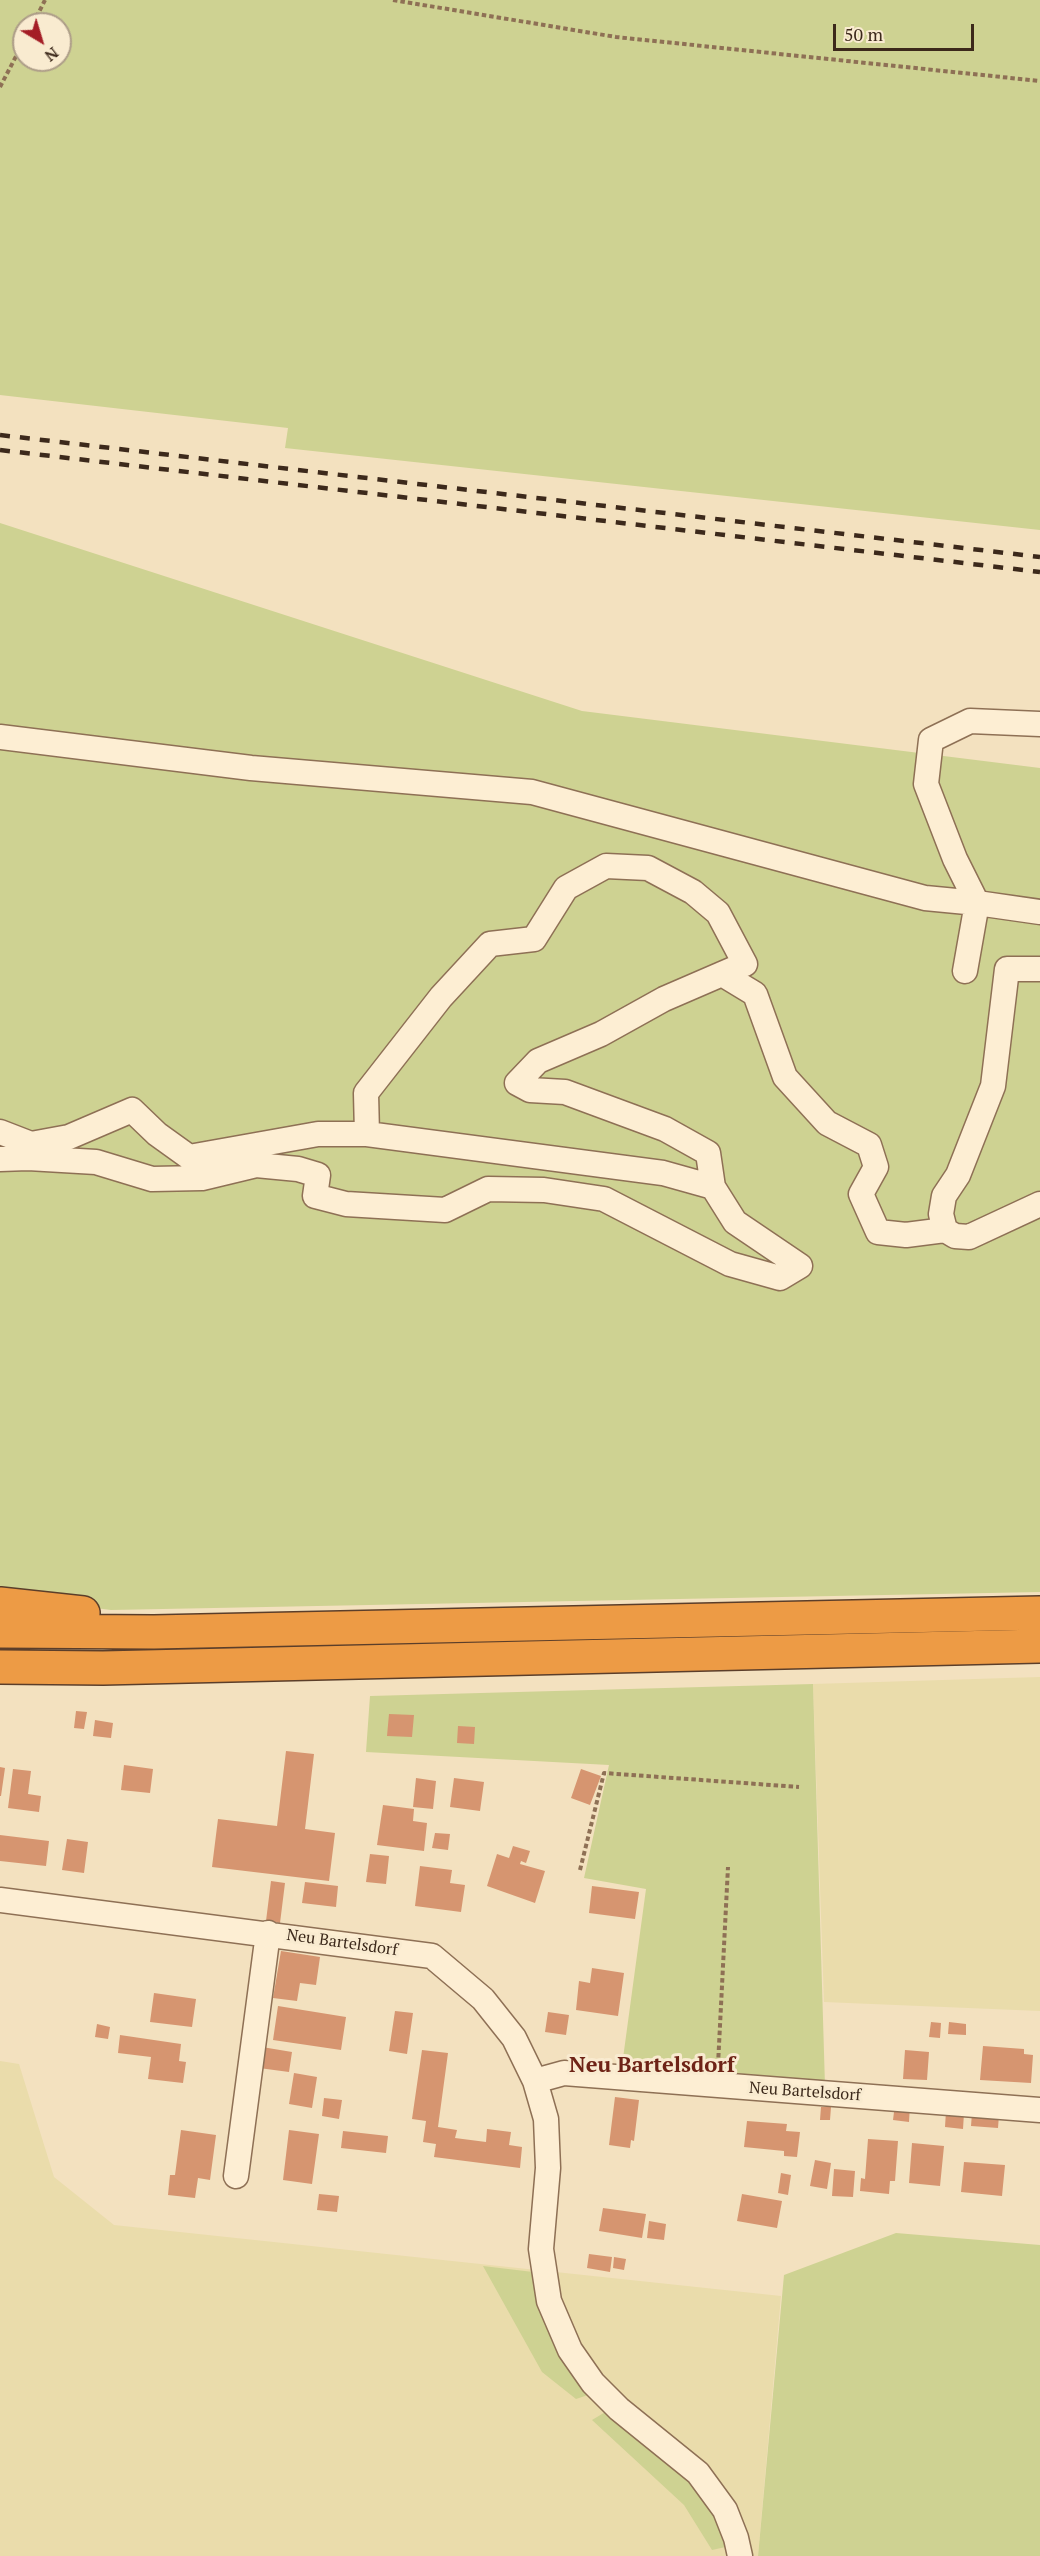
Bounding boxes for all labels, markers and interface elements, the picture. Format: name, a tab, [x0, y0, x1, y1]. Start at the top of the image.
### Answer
north arrow	[12, 12, 72, 72]
scale bar	[836, 12, 977, 50]
text: 50 m	[844, 22, 883, 46]
text: N	[40, 42, 63, 67]
street label: Neu Bartelsdorf	[285, 1926, 399, 1960]
district label: Neu Bartelsdorf	[569, 2053, 735, 2079]
street label: Neu Bartelsdorf	[748, 2079, 862, 2105]

